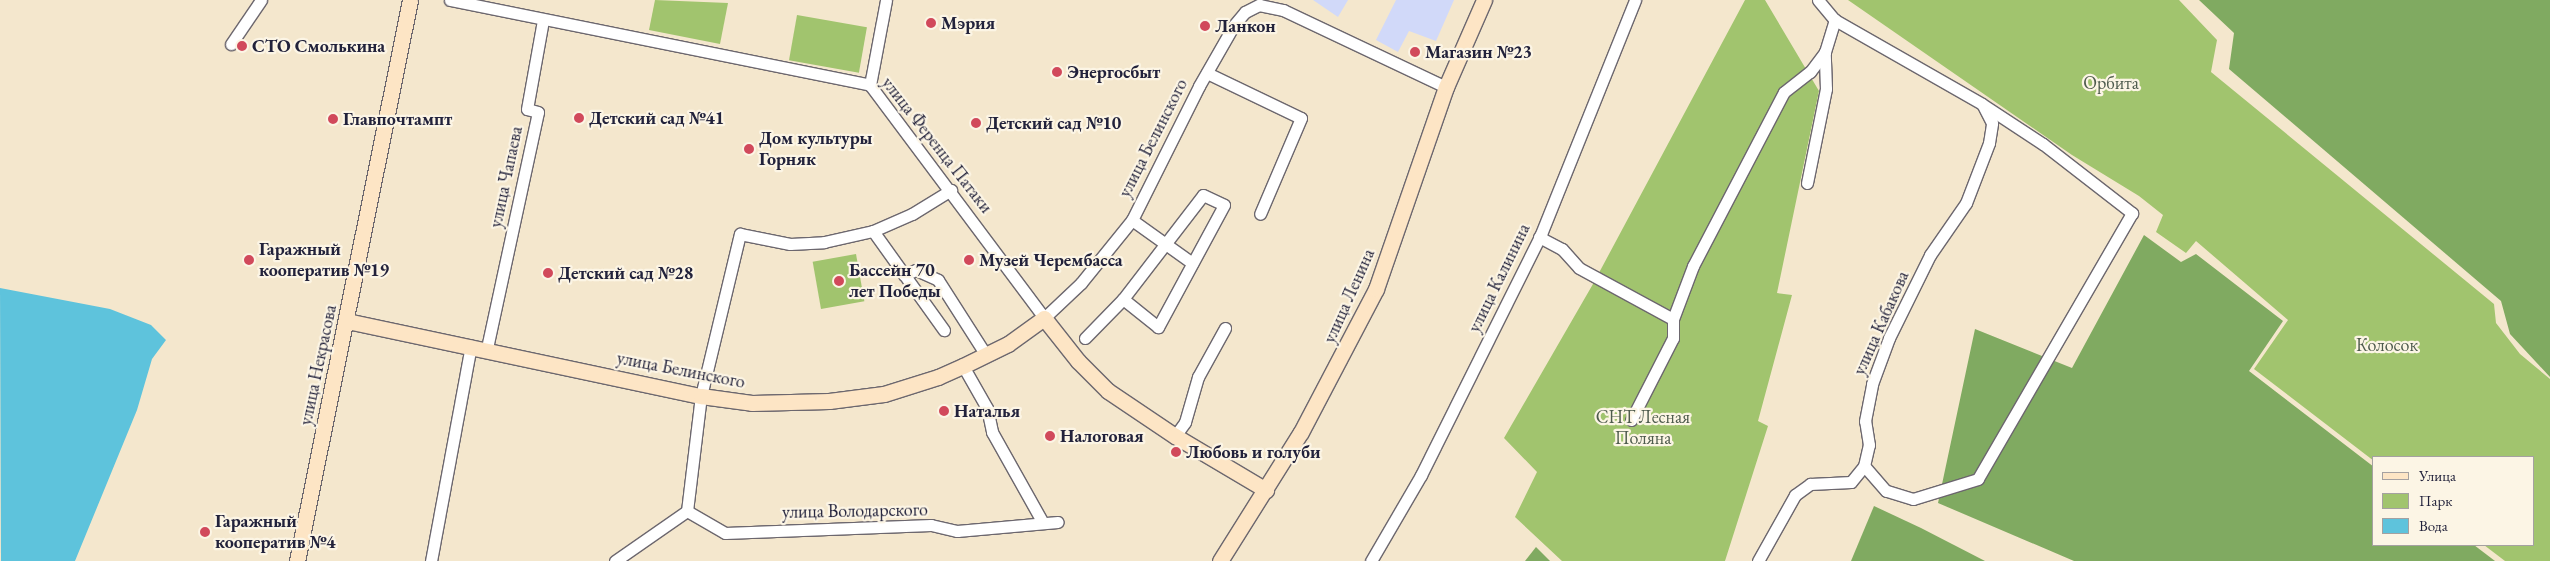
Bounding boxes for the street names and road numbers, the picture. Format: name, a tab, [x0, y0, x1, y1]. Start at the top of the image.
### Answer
street label: улица Ференца Патаки	[877, 73, 997, 217]
street label: улица Белинского	[1114, 75, 1192, 201]
street label: улица Чапаева	[485, 124, 527, 230]
street label: улица Калинина	[1463, 220, 1535, 336]
street label: улица Ленина	[1319, 246, 1379, 346]
street label: улица Кабакова	[1848, 268, 1914, 378]
street label: улица Некрасова	[295, 303, 341, 427]
street label: улица Белинского	[615, 347, 747, 393]
street label: улица Володарского	[782, 499, 928, 523]

